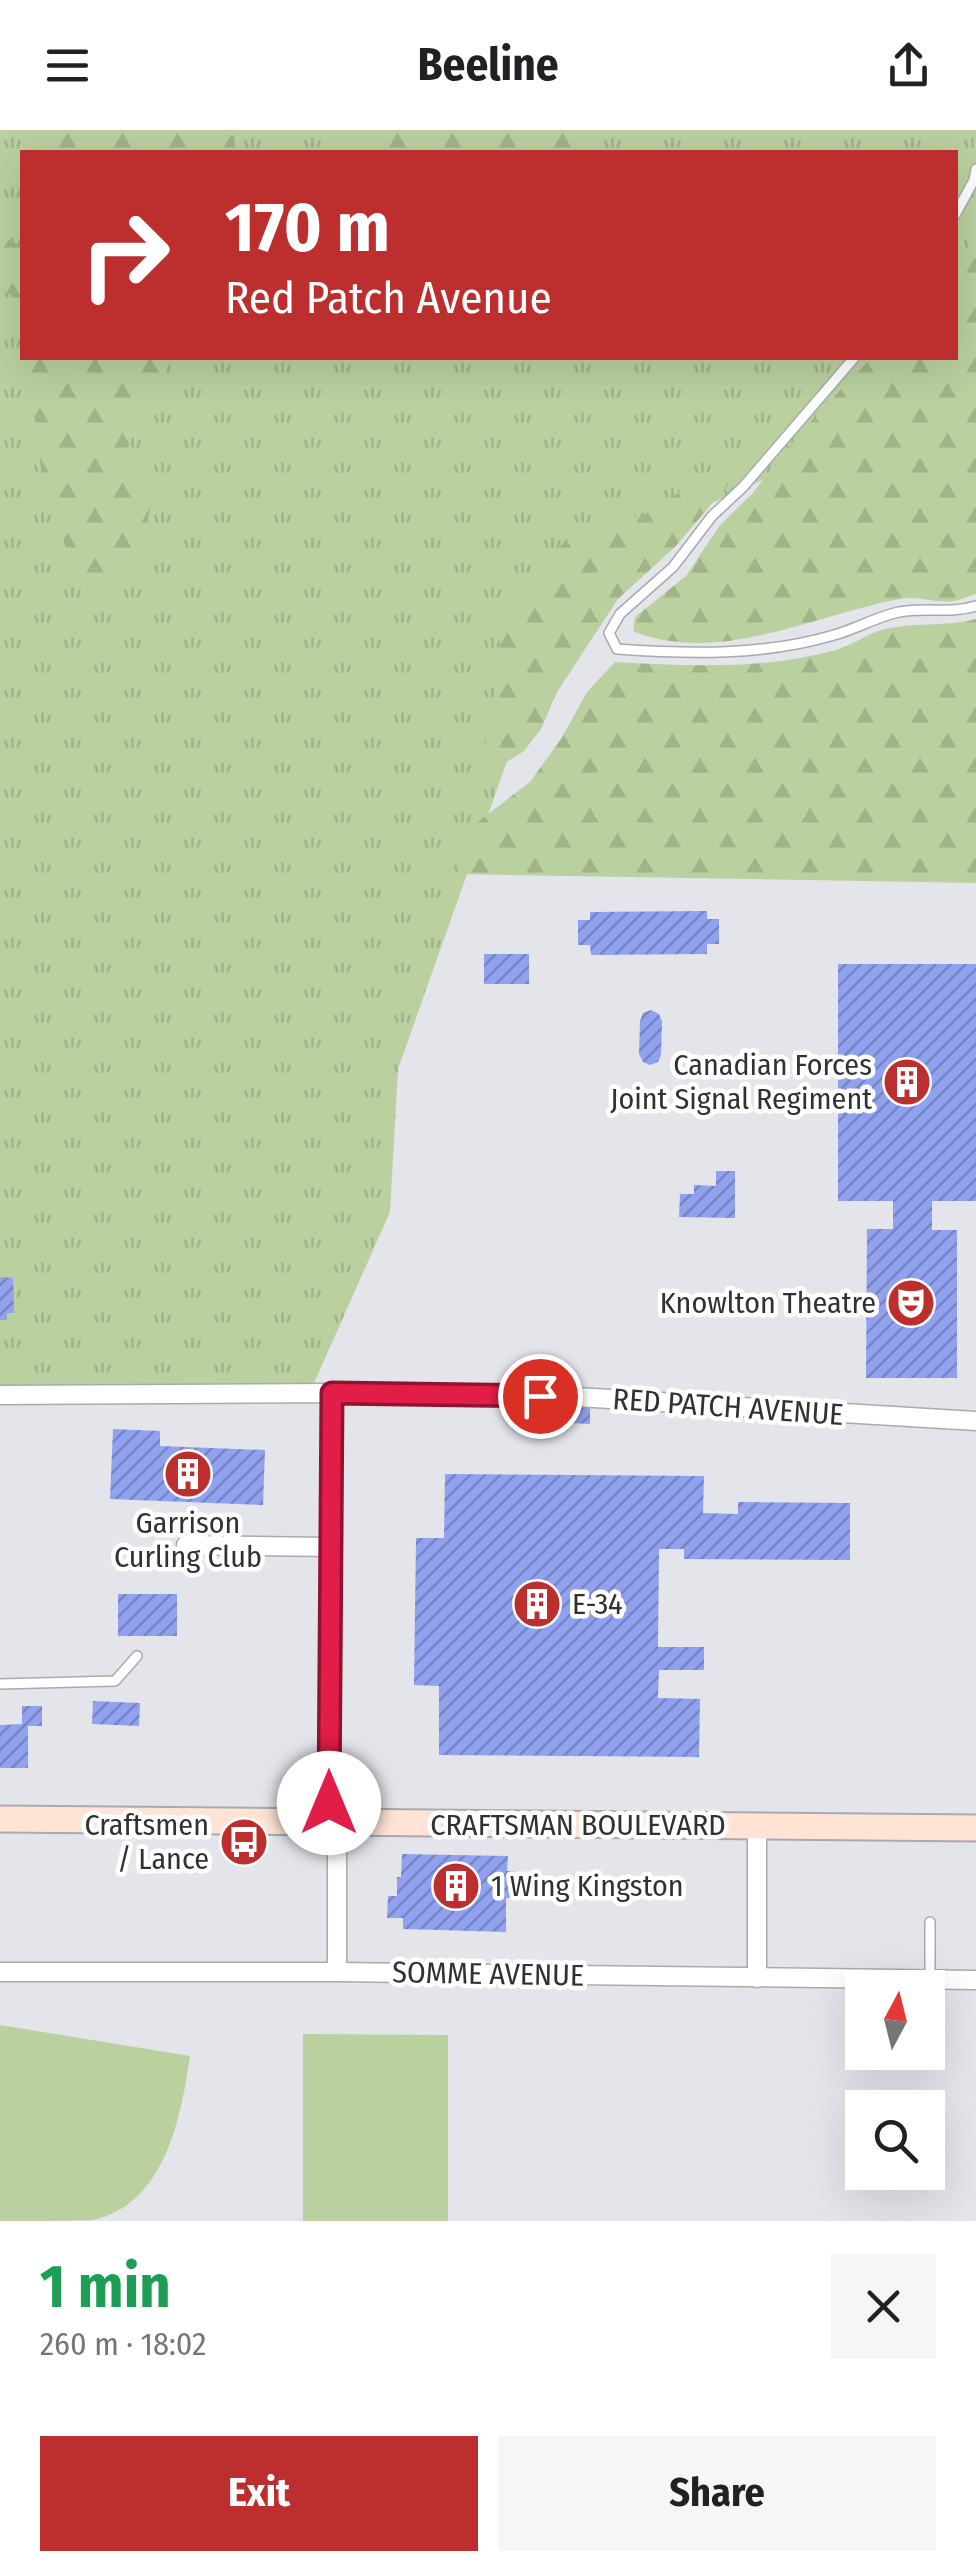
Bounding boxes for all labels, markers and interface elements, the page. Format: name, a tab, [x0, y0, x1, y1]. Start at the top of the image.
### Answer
icon: menu	[40, 38, 95, 93]
text: Beeline	[417, 38, 559, 92]
icon: share	[881, 38, 936, 93]
text: 170 m	[225, 186, 390, 270]
icon: right	[60, 190, 190, 320]
text: Red Patch Avenue	[225, 271, 552, 325]
place label: Canadian Forces Joint Signal Regiment	[610, 1047, 872, 1117]
building icon: Canadian Forces Joint Signal Regiment	[881, 1056, 933, 1108]
theatre icon: Knowlton Theatre	[885, 1277, 937, 1329]
place label: Knowlton Theatre	[660, 1285, 876, 1321]
pin	[498, 1354, 583, 1439]
icon: arrive	[513, 1369, 568, 1424]
street label: RED PATCH AVENUE	[612, 1381, 844, 1433]
building icon: Garrison Curling Club	[162, 1448, 214, 1500]
place label: Garrison Curling Club	[114, 1505, 262, 1575]
building icon: E-34	[511, 1578, 563, 1630]
place label: E-34	[572, 1586, 623, 1622]
position arrow	[277, 1751, 381, 1855]
place label: Craftsmen / Lance	[84, 1807, 209, 1877]
street label: CRAFTSMAN BOULEVARD	[430, 1807, 726, 1843]
bus stop icon: Craftsmen / Lance	[218, 1816, 270, 1868]
building icon: 1 Wing Kingston	[430, 1860, 482, 1912]
place label: 1 Wing Kingston	[491, 1868, 684, 1904]
street label: SOMME AVENUE	[392, 1954, 584, 1994]
north arrow	[845, 1970, 945, 2070]
map controls	[845, 1970, 945, 2190]
button: search	[845, 2090, 945, 2190]
text: 1 min	[40, 2251, 171, 2323]
button: close	[831, 2254, 936, 2359]
text: 260 m · 18:02	[40, 2325, 206, 2363]
button: Exit	[40, 2436, 478, 2551]
button: Share	[498, 2436, 936, 2551]

